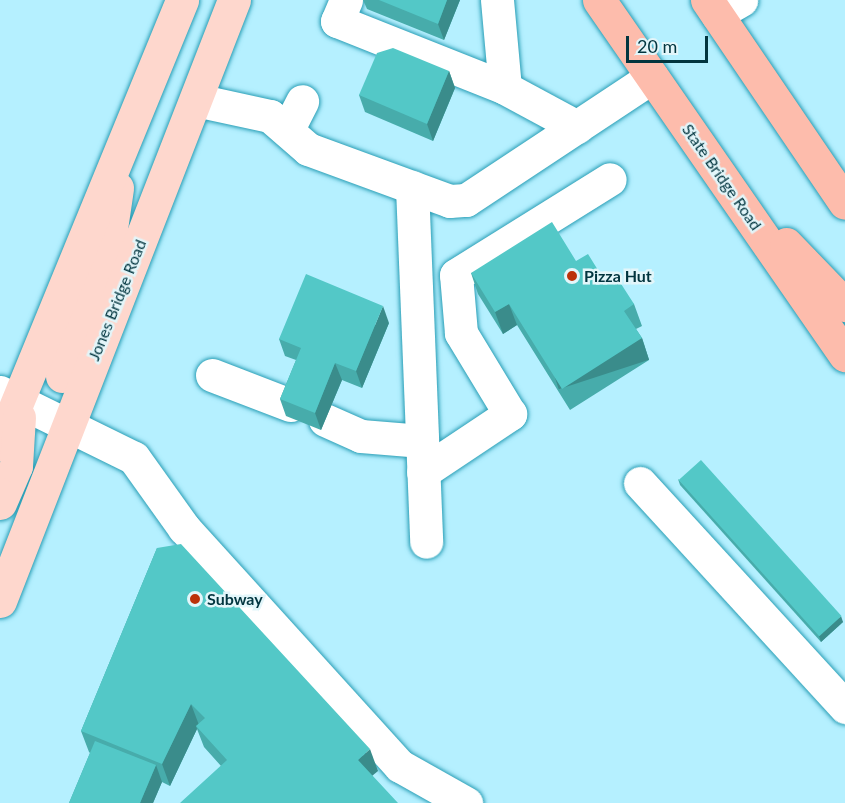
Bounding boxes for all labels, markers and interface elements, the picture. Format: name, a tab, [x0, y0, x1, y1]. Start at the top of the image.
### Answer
scale bar	[629, 24, 712, 62]
text: 20 m	[637, 35, 677, 57]
street label: State Bridge Road	[678, 120, 766, 234]
street label: Jones Bridge Road	[84, 237, 150, 363]
place label: Pizza Hut	[584, 266, 652, 286]
marker: Pizza Hut	[565, 269, 579, 283]
place label: Subway	[207, 589, 263, 609]
marker: Subway	[188, 592, 202, 606]

